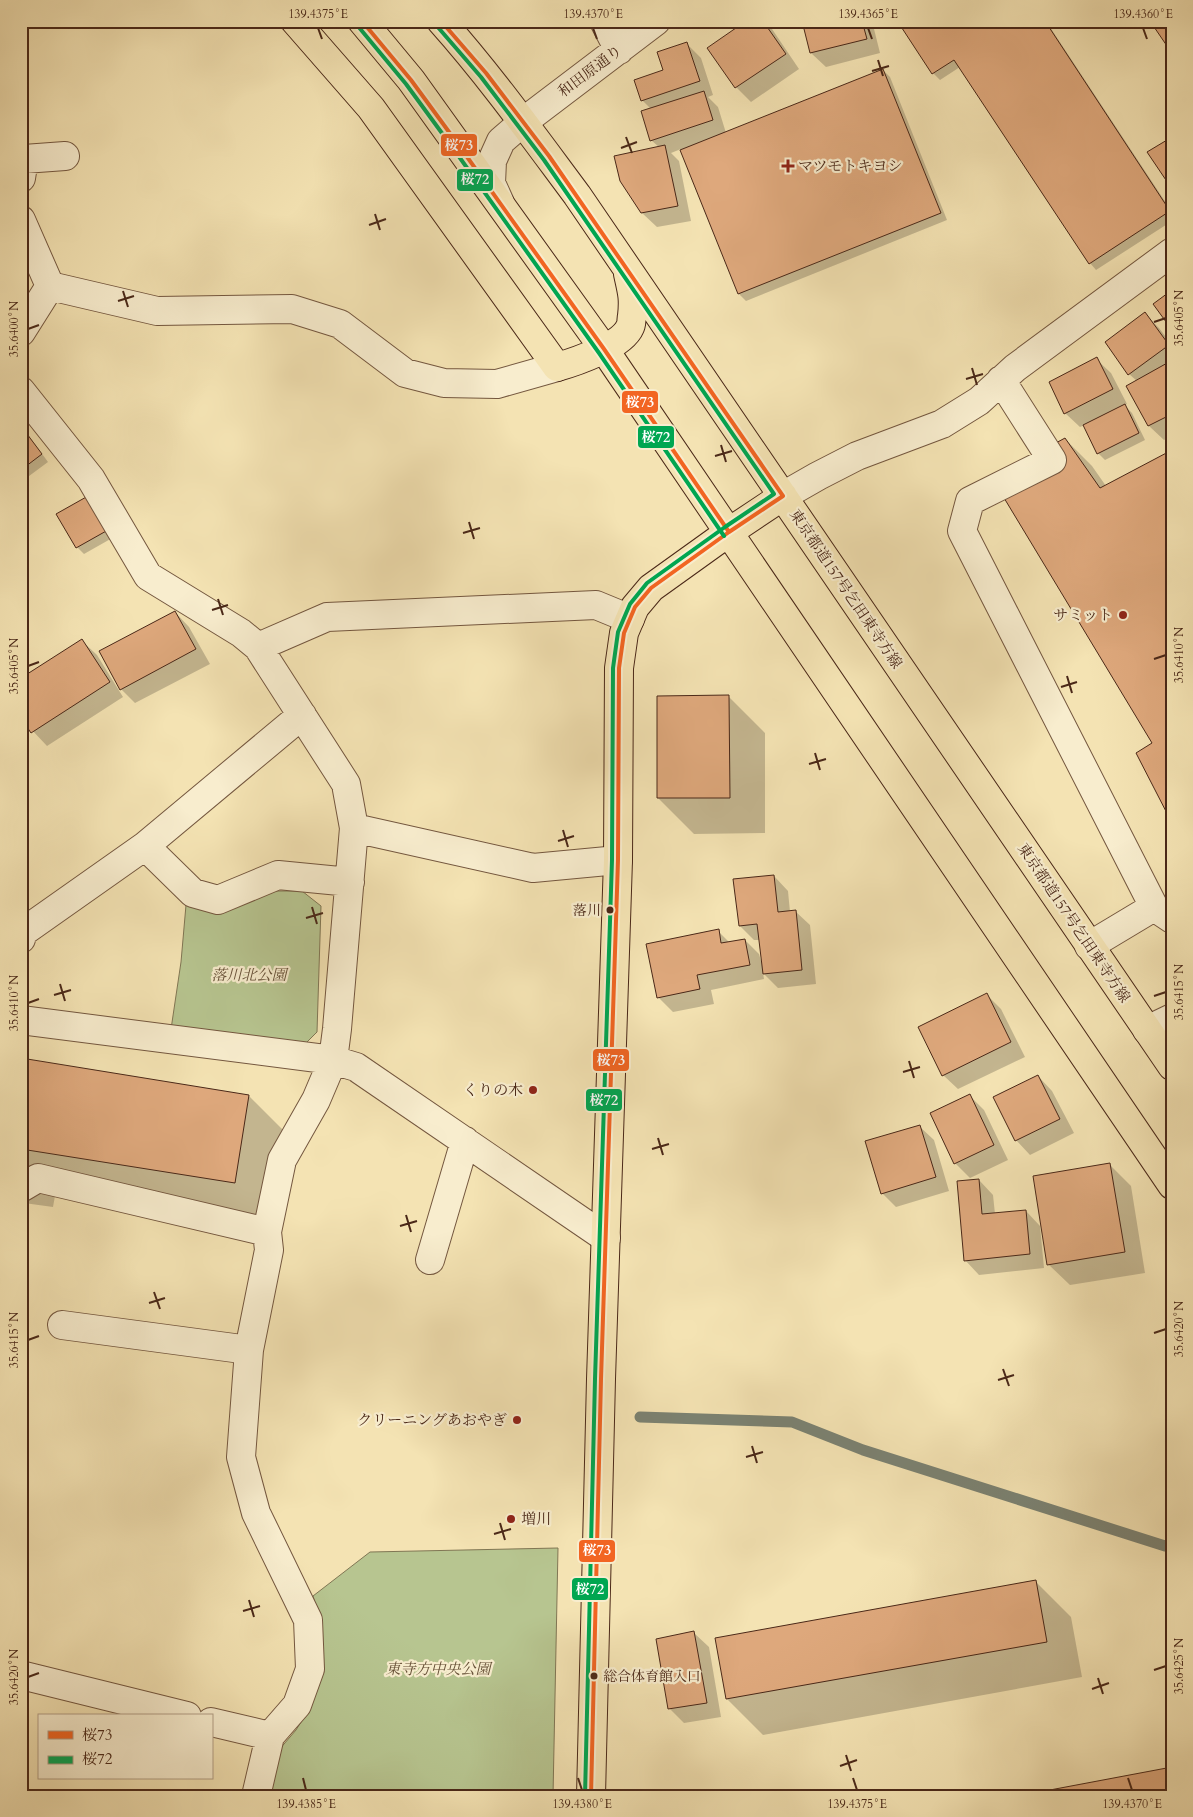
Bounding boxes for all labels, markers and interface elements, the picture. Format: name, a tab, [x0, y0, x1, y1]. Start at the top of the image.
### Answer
text: 139.4375°E	[288, 6, 348, 22]
text: 139.4370°E	[563, 6, 623, 22]
text: 139.4365°E	[838, 6, 898, 22]
text: 139.4360°E	[1113, 6, 1173, 22]
street label: 和田原通り	[554, 40, 626, 102]
line badge: 桜73	[440, 133, 478, 157]
text: 桜73	[445, 136, 473, 155]
place label: マツモトキヨシ	[798, 156, 903, 176]
marker: マツモトキヨシ	[782, 160, 794, 172]
line badge: 桜72	[456, 168, 494, 192]
text: 桜72	[461, 170, 489, 189]
text: 35.6405°N	[1171, 289, 1187, 346]
text: 35.6400°N	[6, 300, 22, 357]
line badge: 桜73	[621, 390, 659, 414]
text: 桜73	[626, 393, 654, 412]
line badge: 桜72	[637, 425, 675, 449]
text: 桜72	[642, 428, 670, 447]
street label: 東京都道157号乞田東寺方線	[785, 505, 907, 673]
place label: サミット	[1053, 605, 1113, 625]
marker: サミット	[1117, 609, 1129, 621]
text: 35.6410°N	[1171, 626, 1187, 683]
text: 35.6405°N	[6, 637, 22, 694]
street label: 東京都道157号乞田東寺方線	[1013, 839, 1135, 1007]
place label: 落川	[573, 901, 601, 920]
marker: 落川	[605, 905, 615, 915]
text: 35.6415°N	[1171, 963, 1187, 1020]
park label: 落川北公園	[211, 965, 289, 985]
text: 35.6410°N	[6, 974, 22, 1031]
line badge: 桜73	[592, 1048, 630, 1072]
text: 桜73	[597, 1051, 625, 1070]
place label: くりの木	[463, 1080, 523, 1100]
marker: くりの木	[527, 1084, 539, 1096]
line badge: 桜72	[585, 1088, 623, 1112]
text: 桜72	[590, 1091, 618, 1110]
text: 35.6420°N	[1171, 1300, 1187, 1357]
text: 35.6415°N	[6, 1311, 22, 1368]
place label: クリーニングあおやぎ	[357, 1410, 507, 1430]
marker: クリーニングあおやぎ	[511, 1414, 523, 1426]
place label: 増川	[521, 1509, 551, 1529]
marker: 増川	[505, 1513, 517, 1525]
line badge: 桜73	[578, 1539, 616, 1563]
text: 桜73	[583, 1541, 611, 1560]
line badge: 桜72	[571, 1577, 609, 1601]
text: 桜72	[576, 1580, 604, 1599]
text: 35.6425°N	[1171, 1637, 1187, 1694]
text: 35.6420°N	[6, 1648, 22, 1705]
park label: 東寺方中央公園	[385, 1659, 493, 1679]
place label: 総合体育館入口	[603, 1667, 701, 1686]
marker: 総合体育館入口	[589, 1671, 599, 1681]
legend	[38, 1714, 212, 1780]
text: 桜73	[82, 1725, 112, 1745]
text: 桜72	[82, 1749, 113, 1769]
text: 139.4385°E	[276, 1796, 336, 1812]
text: 139.4380°E	[552, 1796, 612, 1812]
text: 139.4375°E	[827, 1796, 887, 1812]
text: 139.4370°E	[1102, 1796, 1162, 1812]

